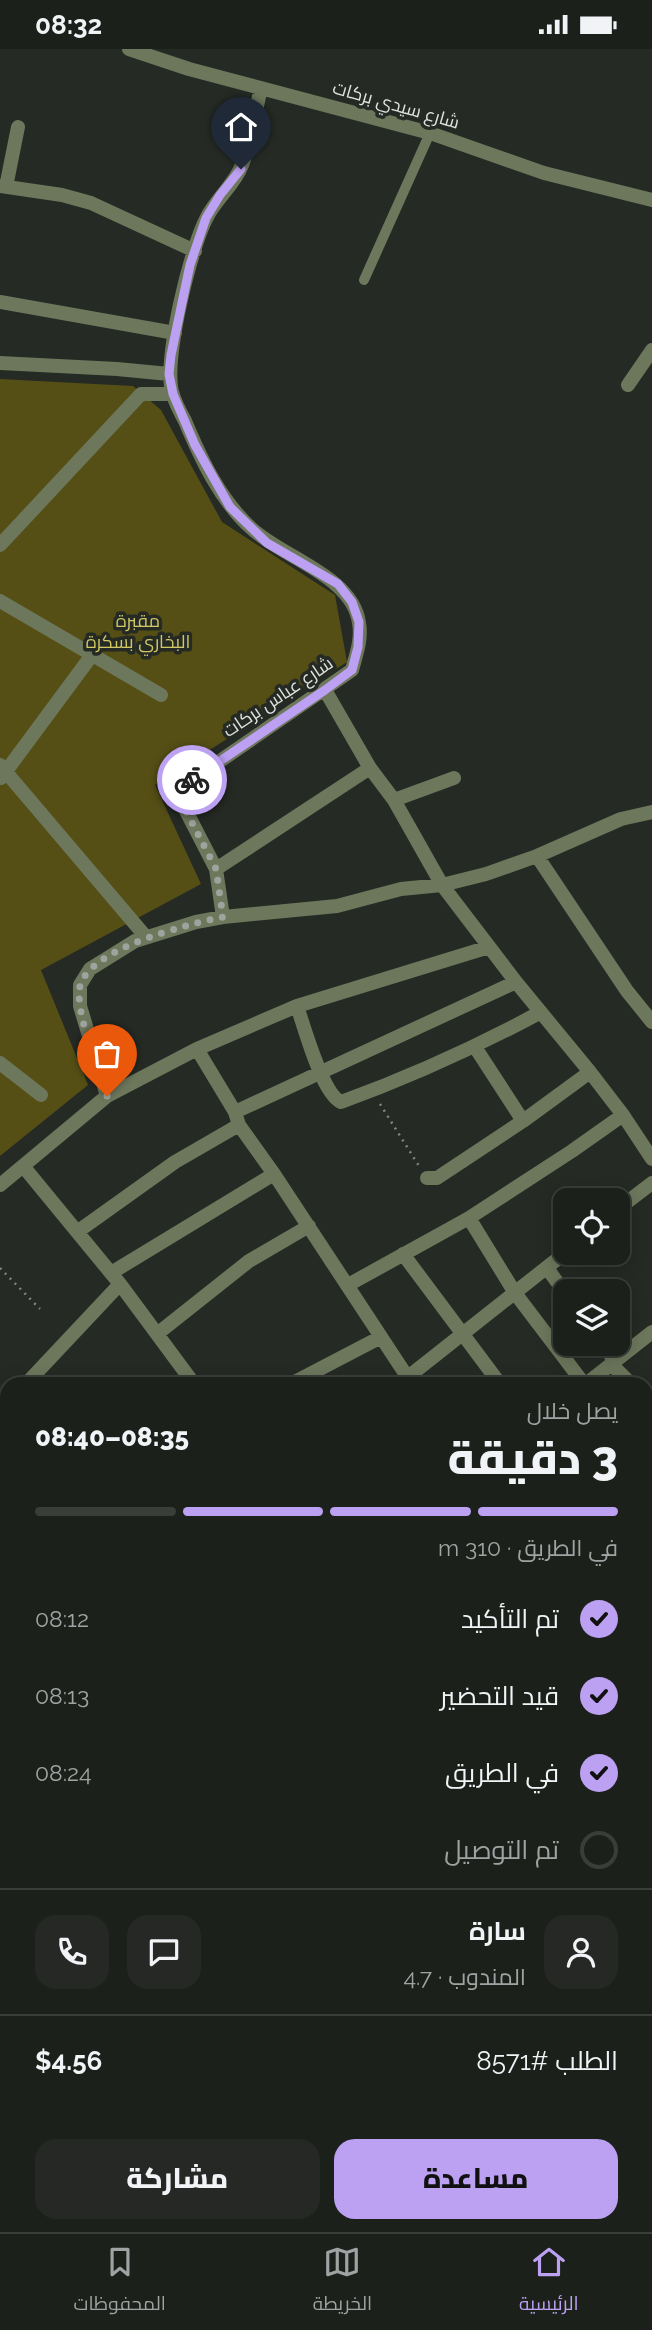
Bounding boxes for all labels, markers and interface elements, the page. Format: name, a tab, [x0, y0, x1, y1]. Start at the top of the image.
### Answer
text: 08:32	[35, 10, 102, 40]
street label: شارع سيدي بركات	[329, 76, 462, 137]
pin	[211, 97, 271, 169]
icon: home	[222, 108, 260, 146]
park label: مقبرة البخاري بسكرة	[86, 610, 190, 656]
street label: شارع عباس بركات	[219, 652, 338, 743]
courier	[157, 745, 227, 815]
icon: bike	[173, 761, 211, 799]
pin	[77, 1024, 137, 1096]
icon: bag	[88, 1035, 126, 1073]
map controls	[553, 1188, 630, 1356]
button: locate	[553, 1188, 630, 1265]
button: layers	[553, 1279, 630, 1356]
text: يصل خلال	[527, 1397, 618, 1424]
text: 08:35–08:40	[35, 1422, 189, 1452]
text: 3 دقيقة	[448, 1431, 618, 1485]
text: في الطريق · 310 m	[438, 1534, 618, 1561]
icon: check	[580, 1600, 618, 1638]
text: تم التأكيد	[461, 1604, 559, 1634]
text: 08:12	[35, 1605, 89, 1632]
icon: check	[580, 1677, 618, 1715]
text: قيد التحضير	[440, 1681, 559, 1711]
text: 08:13	[35, 1682, 89, 1709]
icon: check	[580, 1754, 618, 1792]
text: في الطريق	[445, 1758, 559, 1788]
text: 08:24	[35, 1759, 92, 1786]
text: تم التوصيل	[444, 1835, 559, 1865]
button: phone	[35, 1915, 109, 1989]
button: chat	[127, 1915, 201, 1989]
button: person	[544, 1915, 618, 1989]
text: سارة	[469, 1916, 526, 1946]
text: المندوب · 4.7	[403, 1963, 526, 1990]
text: $4.56	[35, 2046, 102, 2076]
text: الطلب #8571	[476, 2046, 618, 2076]
button: مشاركة	[35, 2139, 320, 2219]
button: مساعدة	[334, 2139, 618, 2219]
tab: المحفوظات	[73, 2243, 166, 2321]
tab: الخريطة	[313, 2243, 372, 2321]
tab: الرئيسية	[519, 2243, 579, 2321]

